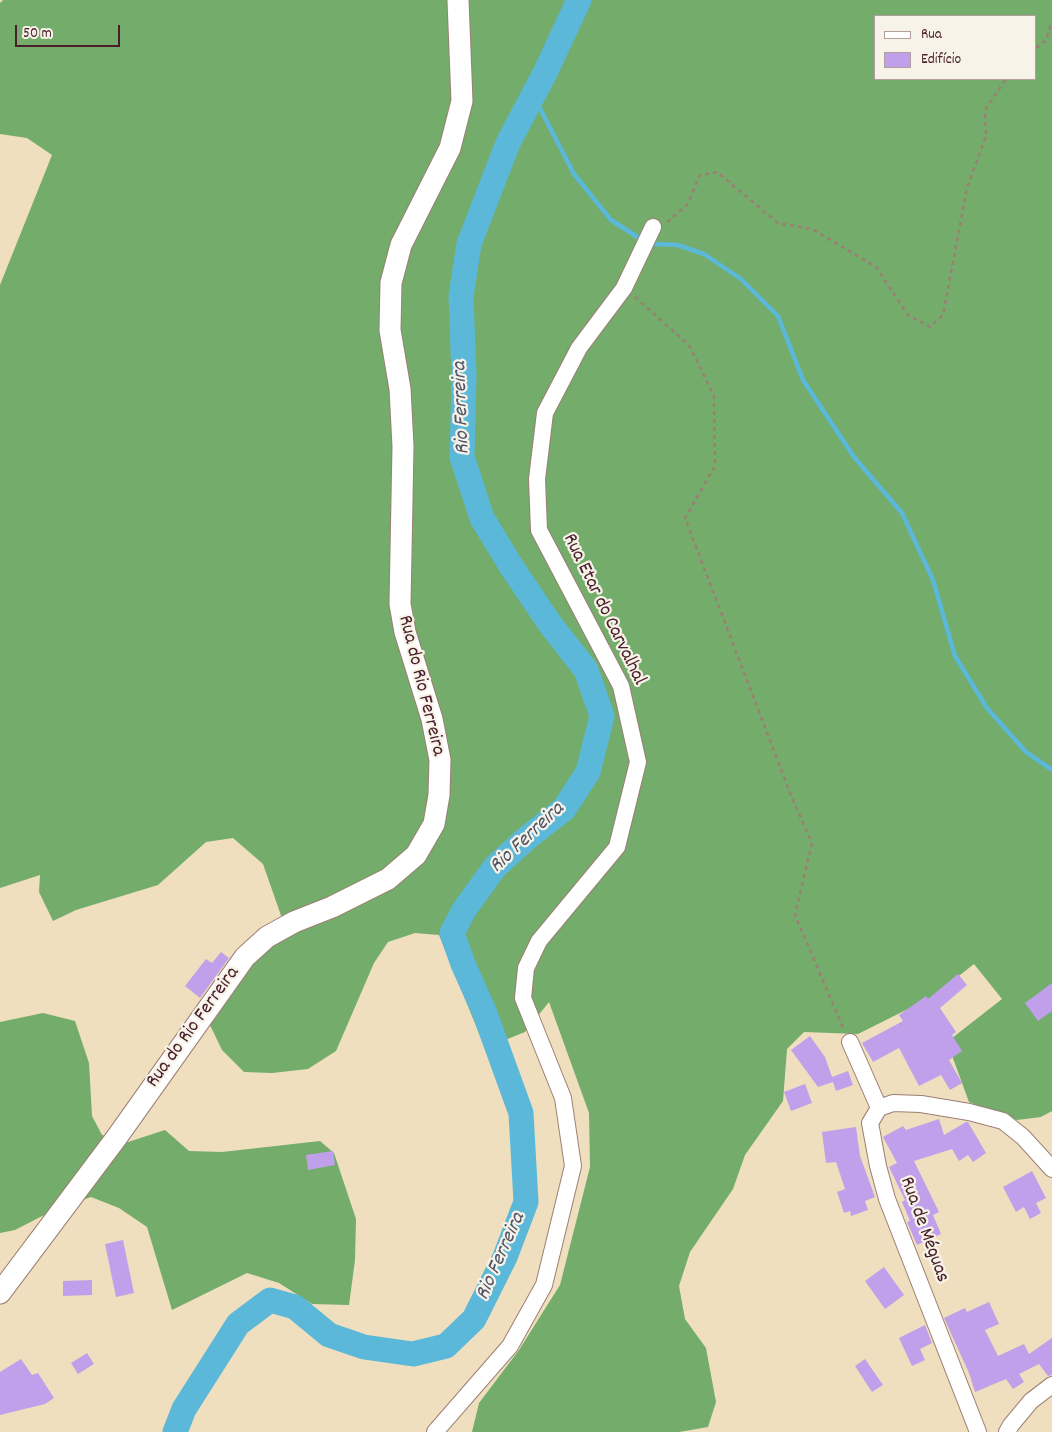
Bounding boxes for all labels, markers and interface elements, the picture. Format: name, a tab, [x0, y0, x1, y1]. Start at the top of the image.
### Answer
scale bar	[18, 15, 122, 47]
legend	[874, 15, 1037, 80]
text: 50 m	[23, 23, 52, 45]
text: Rua	[921, 24, 942, 46]
text: Edifício	[921, 49, 961, 71]
water label: Rio Ferreira	[449, 361, 477, 455]
street label: Rua Etar do Carvalhal	[556, 530, 650, 690]
street label: Rua do Rio Ferreira	[391, 613, 449, 759]
water label: Rio Ferreira	[485, 798, 571, 880]
street label: Rua do Rio Ferreira	[142, 963, 246, 1093]
street label: Rua de Méguas	[893, 1174, 953, 1286]
water label: Rio Ferreira	[472, 1209, 532, 1305]

